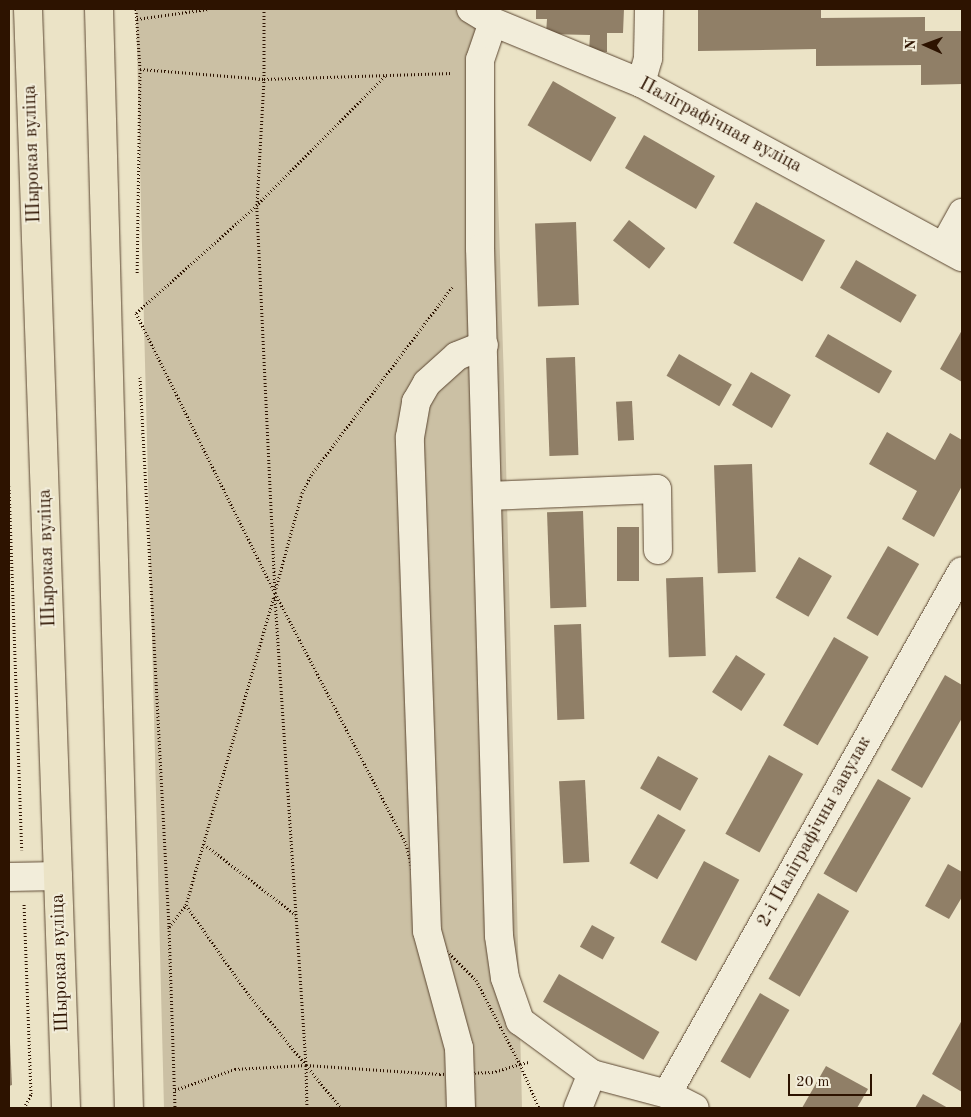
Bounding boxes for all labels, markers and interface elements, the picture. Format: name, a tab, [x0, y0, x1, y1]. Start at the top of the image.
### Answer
north arrow	[901, 20, 951, 70]
text: N	[904, 39, 918, 50]
street label: Паліграфічная вуліца	[635, 73, 805, 179]
street label: Шырокая вуліца	[19, 84, 47, 224]
street label: Шырокая вуліца	[34, 488, 62, 628]
street label: 2-і Паліграфічны завулак	[753, 733, 877, 931]
street label: Шырокая вуліца	[47, 893, 75, 1033]
scale bar	[791, 1064, 875, 1096]
text: 20 m	[796, 1075, 830, 1090]

